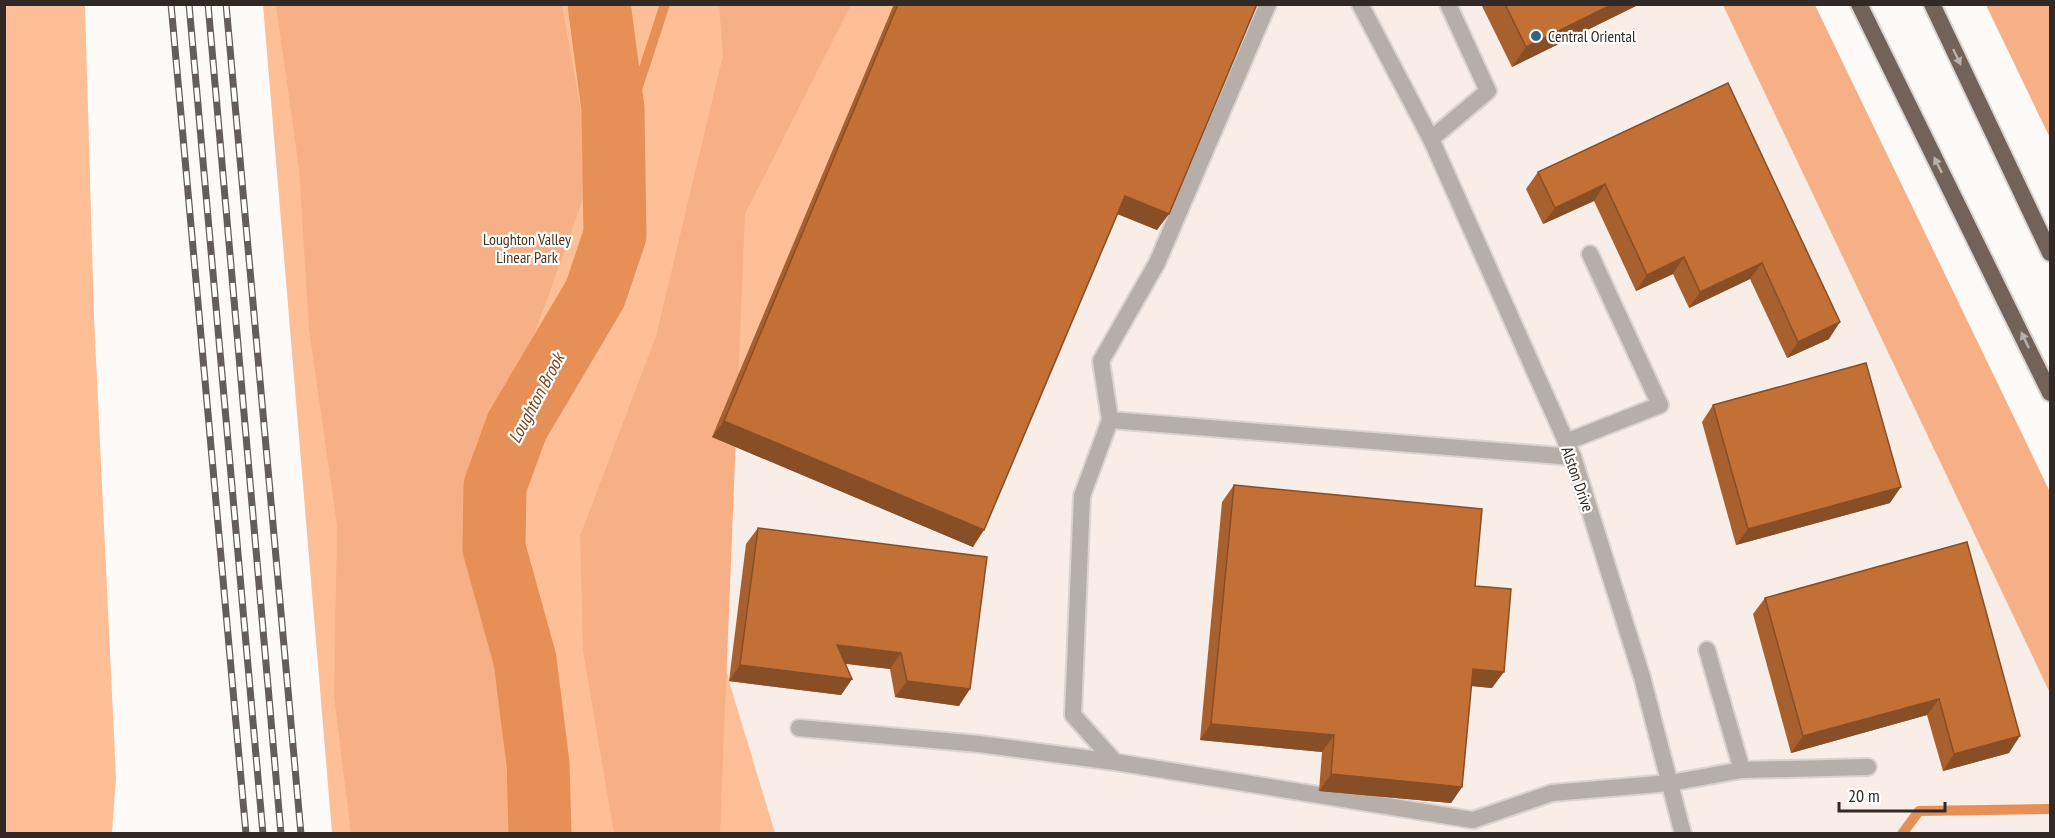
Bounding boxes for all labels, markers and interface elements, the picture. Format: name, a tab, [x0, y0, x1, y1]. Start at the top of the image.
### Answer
place label: Central Oriental	[1548, 26, 1636, 46]
marker: Central Oriental	[1529, 29, 1543, 43]
one-way arrow	[1952, 49, 1961, 66]
one-way arrow	[1934, 157, 1943, 174]
park label: Loughton Valley Linear Park	[483, 229, 571, 267]
one-way arrow	[2020, 332, 2029, 349]
water label: Loughton Brook	[503, 347, 570, 447]
street label: Alston Drive	[1558, 444, 1598, 514]
scale bar	[1839, 775, 1946, 813]
text: 20 m	[1848, 784, 1880, 807]

